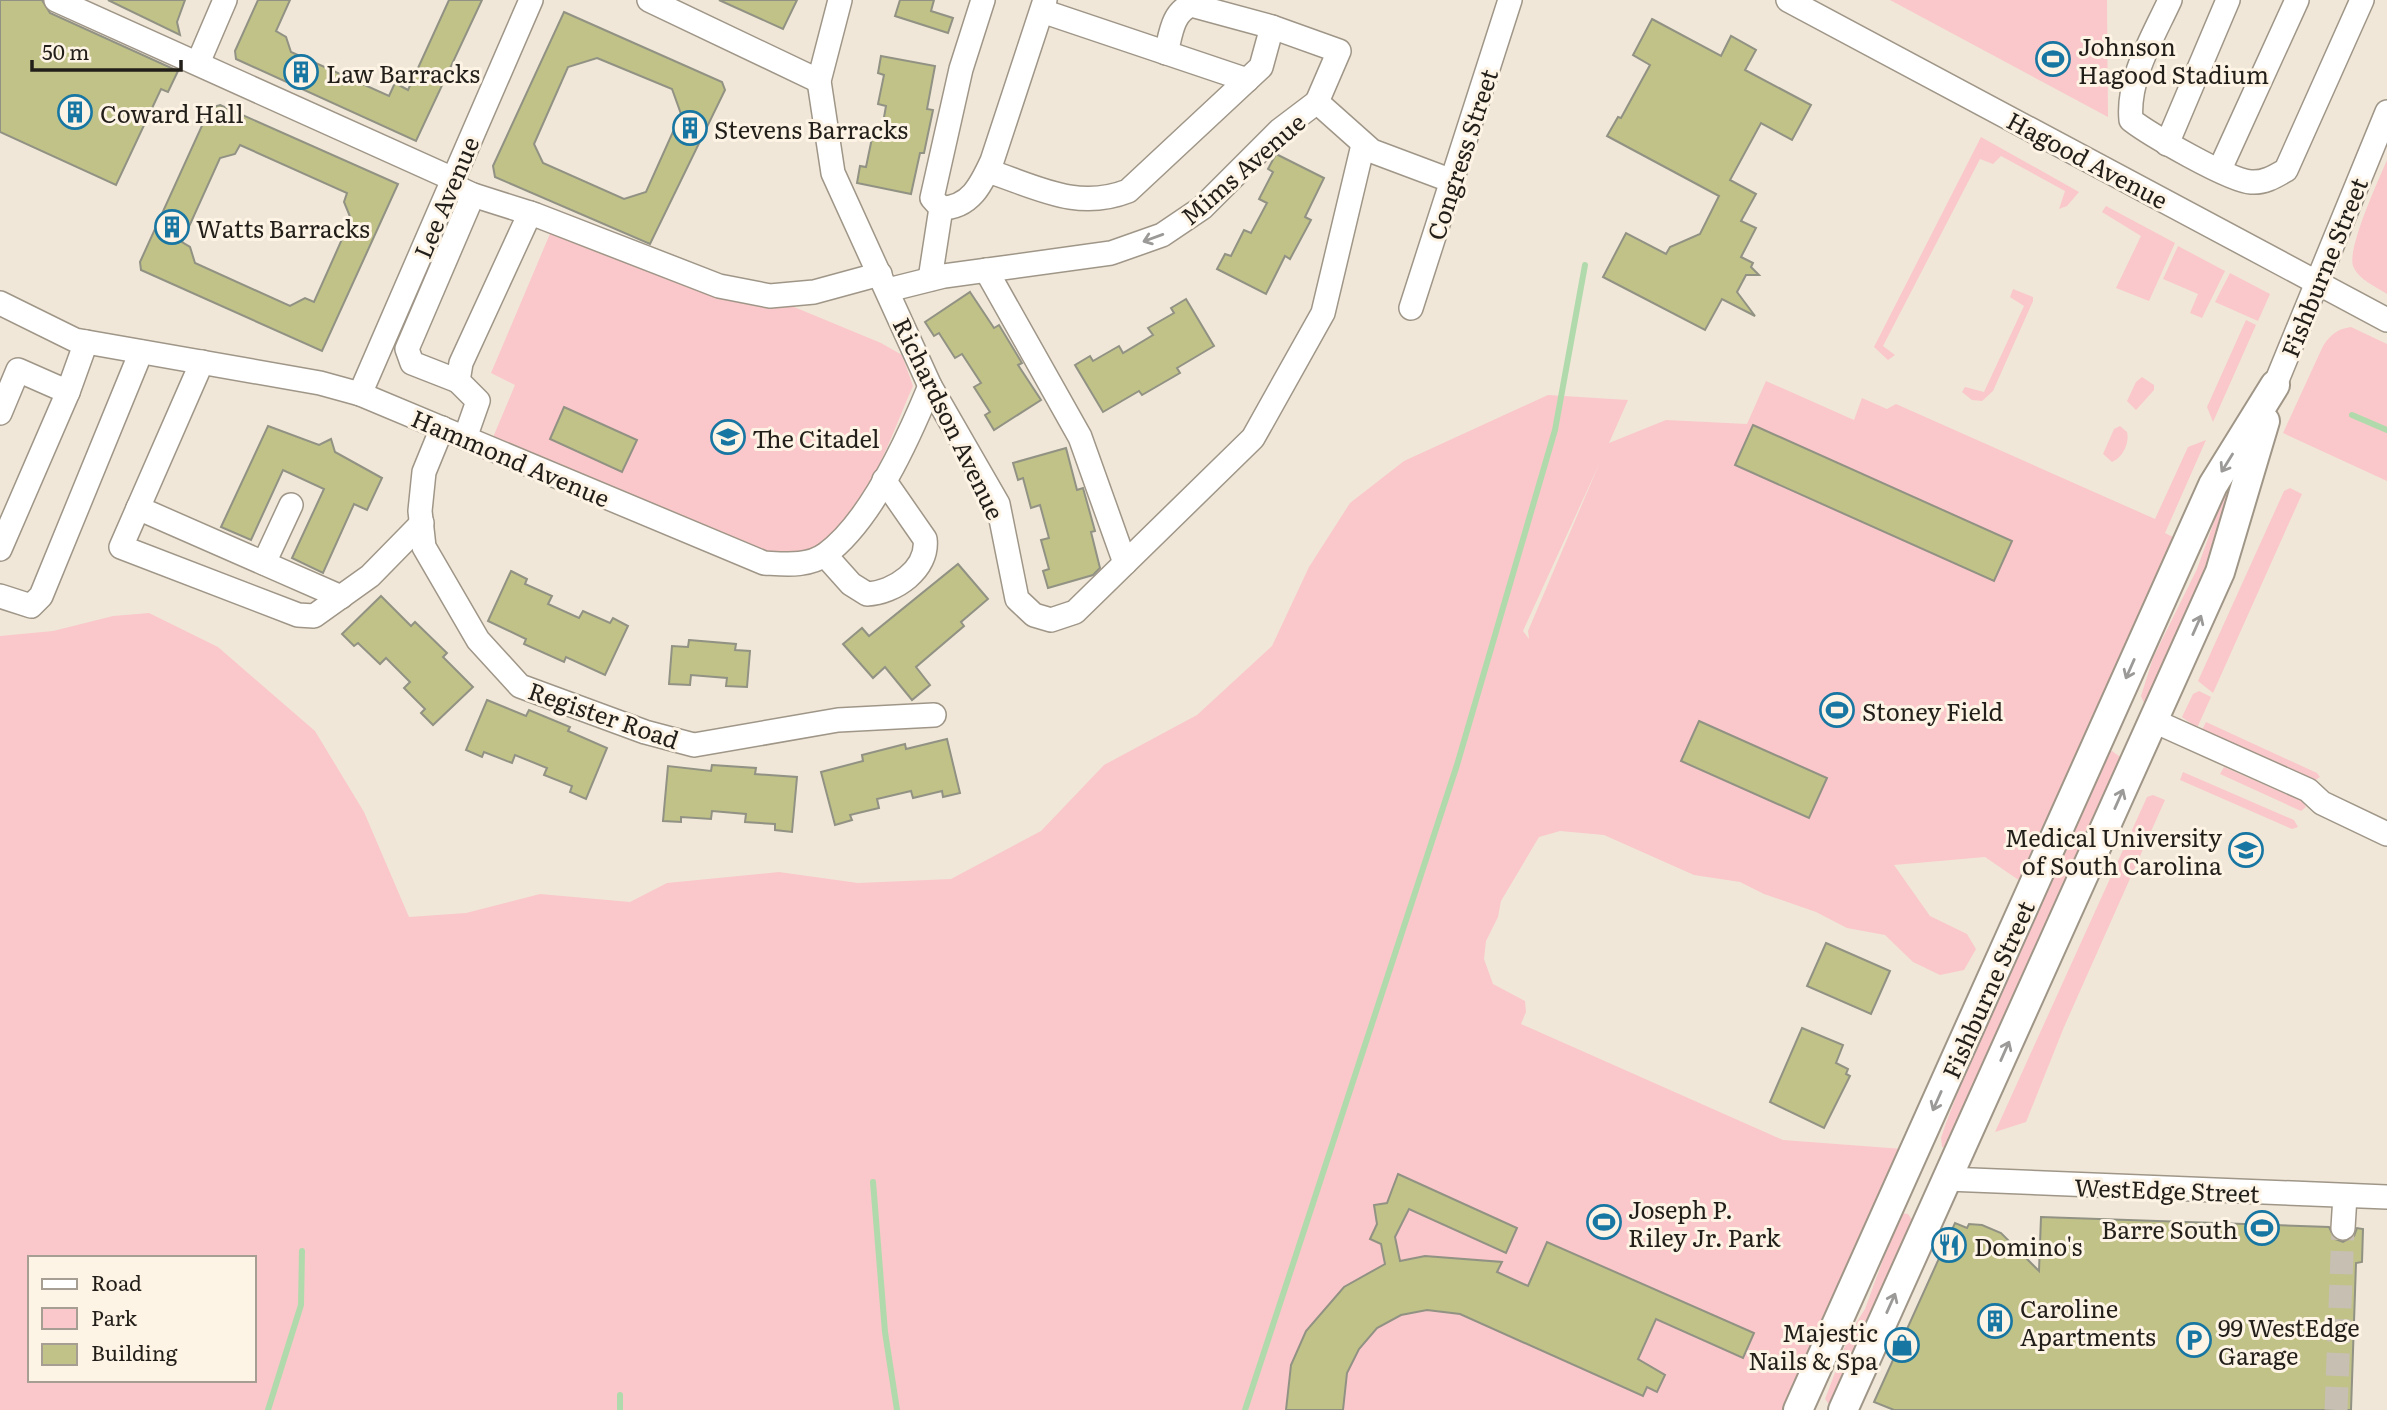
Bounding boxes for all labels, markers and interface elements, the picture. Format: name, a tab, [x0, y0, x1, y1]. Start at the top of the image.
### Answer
scale bar	[32, 28, 180, 72]
place label: Johnson Hagood Stadium	[2078, 28, 2269, 91]
text: 50 m	[42, 35, 89, 66]
sports icon: Johnson Hagood Stadium	[2034, 40, 2072, 78]
building icon: Law Barracks	[282, 53, 320, 91]
place label: Law Barracks	[326, 55, 480, 90]
street label: Congress Street	[1417, 64, 1505, 244]
building icon: Coward Hall	[56, 93, 94, 131]
place label: Coward Hall	[100, 95, 243, 130]
street label: Hagood Avenue	[2001, 102, 2175, 216]
street label: Mims Avenue	[1172, 104, 1312, 232]
building icon: Stevens Barracks	[671, 109, 709, 147]
place label: Stevens Barracks	[714, 111, 908, 146]
street label: Lee Avenue	[404, 131, 486, 263]
street label: Fishburne Street	[2271, 171, 2375, 362]
building icon: Watts Barracks	[153, 208, 191, 246]
place label: Watts Barracks	[196, 210, 370, 245]
one-way arrow	[1142, 233, 1164, 246]
street label: Richardson Avenue	[886, 311, 1014, 525]
street label: Hammond Avenue	[406, 399, 616, 515]
school or university icon: The Citadel	[709, 418, 747, 456]
place label: The Citadel	[752, 420, 880, 455]
one-way arrow	[2219, 453, 2233, 473]
one-way arrow	[2191, 615, 2204, 636]
one-way arrow	[2123, 658, 2136, 679]
street label: Register Road	[524, 672, 684, 756]
sports icon: Stoney Field	[1818, 691, 1856, 729]
place label: Stoney Field	[1862, 693, 2004, 728]
one-way arrow	[2113, 789, 2126, 810]
place label: Medical University of South Carolina	[2005, 819, 2222, 882]
school or university icon: Medical University of South Carolina	[2227, 831, 2265, 869]
street label: Fishburne Street	[1932, 894, 2042, 1084]
one-way arrow	[1999, 1041, 2012, 1062]
one-way arrow	[1930, 1089, 1943, 1111]
street label: WestEdge Street	[2074, 1168, 2260, 1210]
place label: Joseph P. Riley Jr. Park	[1628, 1191, 1781, 1254]
sports icon: Joseph P. Riley Jr. Park	[1585, 1203, 1623, 1241]
sports icon: Barre South	[2243, 1209, 2281, 1247]
place label: Barre South	[2101, 1211, 2238, 1246]
restaurant icon: Domino's	[1930, 1226, 1968, 1264]
place label: Domino's	[1974, 1228, 2082, 1263]
legend	[28, 1256, 256, 1382]
text: Road	[91, 1266, 142, 1297]
place label: Caroline Apartments	[2020, 1290, 2156, 1353]
one-way arrow	[1885, 1293, 1898, 1314]
text: Park	[91, 1301, 137, 1332]
building icon: Caroline Apartments	[1976, 1302, 2014, 1340]
place label: 99 WestEdge Garage	[2218, 1309, 2360, 1372]
place label: Majestic Nails & Spa	[1748, 1314, 1878, 1377]
parking icon: 99 WestEdge Garage	[2175, 1321, 2213, 1359]
shop icon: Majestic Nails & Spa	[1883, 1326, 1921, 1364]
text: Building	[91, 1336, 178, 1367]

